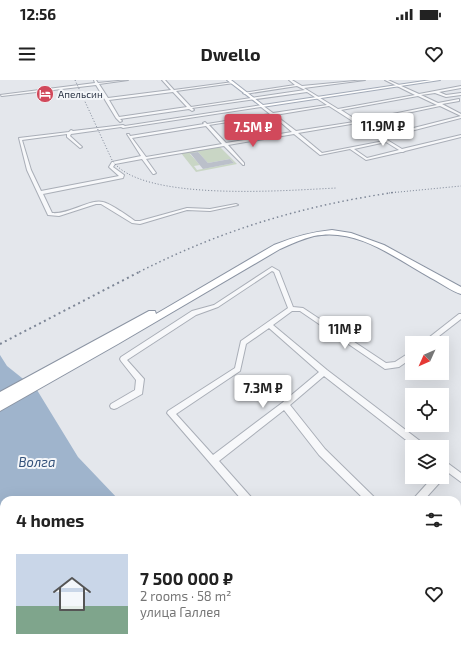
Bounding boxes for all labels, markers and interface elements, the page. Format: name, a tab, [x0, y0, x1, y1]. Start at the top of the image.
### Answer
text: 12:56	[20, 5, 56, 23]
icon: menu	[16, 43, 38, 65]
text: Dwello	[200, 43, 261, 65]
icon: heart	[423, 43, 445, 65]
hotel icon: Апельсин	[35, 84, 55, 104]
place label: Апельсин	[58, 88, 103, 100]
pin: 11.9M ₽	[346, 113, 420, 147]
pin: 7.5M ₽	[220, 114, 286, 148]
text: 11.9M ₽	[361, 118, 405, 134]
text: 7.5M ₽	[233, 119, 273, 135]
pin: 11M ₽	[317, 316, 373, 350]
text: 11M ₽	[328, 321, 362, 337]
north arrow	[405, 336, 449, 380]
map controls	[405, 336, 449, 484]
pin: 7.3M ₽	[230, 375, 296, 409]
text: 7.3M ₽	[243, 380, 283, 396]
button: locate	[405, 388, 449, 432]
button: layers	[405, 440, 449, 484]
water label: Волга	[19, 454, 55, 470]
icon: filters	[423, 509, 445, 531]
text: 4 homes	[16, 510, 84, 530]
text: 7 500 000 ₽	[140, 568, 233, 588]
icon: home	[48, 570, 96, 618]
icon: heart	[423, 583, 445, 605]
text: 2 rooms · 58 m²	[140, 588, 231, 604]
text: улица Галлея	[140, 604, 220, 620]

